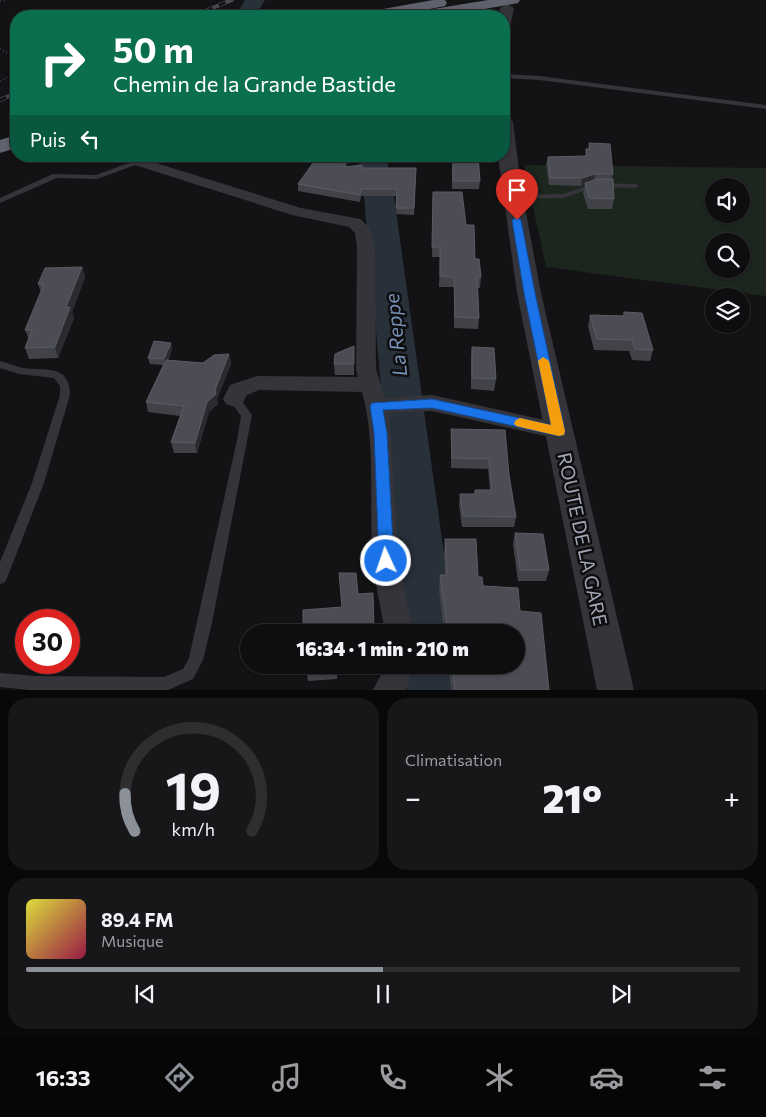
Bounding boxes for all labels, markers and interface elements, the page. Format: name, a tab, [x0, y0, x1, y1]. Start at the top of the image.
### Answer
text: 50 m	[113, 27, 194, 70]
icon: right	[30, 30, 95, 95]
text: Chemin de la Grande Bastide	[113, 70, 396, 97]
icon: left	[76, 125, 104, 153]
text: Puis	[30, 128, 66, 151]
pin	[496, 169, 538, 220]
icon: arrive	[503, 176, 531, 204]
map controls	[705, 178, 750, 333]
button: sound	[705, 178, 750, 223]
button: search	[705, 233, 750, 278]
button: layers	[705, 288, 750, 333]
water label: La Reppe	[379, 292, 411, 378]
street label: ROUTE DE LA GARE	[553, 450, 613, 628]
position arrow	[359, 534, 411, 586]
speed limit sign: 30	[15, 609, 80, 674]
text: 16:34 · 1 min · 210 m	[296, 637, 469, 660]
text: Climatisation	[405, 750, 502, 769]
text: 19	[166, 757, 221, 821]
text: 21°	[542, 774, 602, 821]
text: −	[405, 780, 421, 814]
text: +	[724, 780, 740, 814]
text: km/h	[172, 818, 215, 840]
text: 89.4 FM	[101, 908, 174, 931]
text: Musique	[101, 931, 163, 950]
icon: previous	[131, 980, 159, 1008]
icon: pause	[369, 980, 397, 1008]
icon: next	[607, 980, 635, 1008]
icon: directions	[162, 1060, 197, 1095]
icon: music	[269, 1060, 304, 1095]
icon: phone	[375, 1060, 410, 1095]
icon: climate	[482, 1060, 517, 1095]
icon: car	[589, 1060, 624, 1095]
icon: filters	[695, 1060, 730, 1095]
text: 16:33	[36, 1064, 91, 1091]

